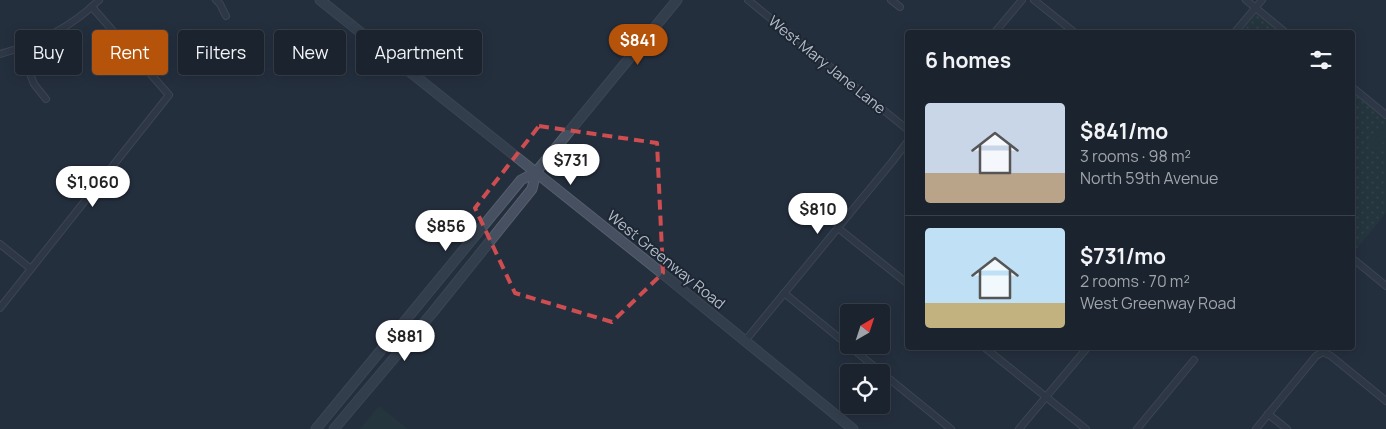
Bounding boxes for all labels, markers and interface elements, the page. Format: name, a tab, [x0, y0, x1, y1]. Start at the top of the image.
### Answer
street label: West Mary Jane Lane	[764, 11, 891, 119]
pin: $841	[608, 23, 668, 66]
text: $841	[620, 29, 656, 51]
chip: Buy	[15, 30, 82, 75]
chip: Rent	[92, 30, 168, 75]
chip: Filters	[178, 30, 264, 75]
chip: New	[274, 30, 346, 75]
chip: Apartment	[356, 30, 482, 75]
text: 6 homes	[925, 46, 1011, 74]
icon: filters	[1307, 46, 1335, 74]
text: $841/mo	[1080, 117, 1168, 145]
icon: home	[965, 123, 1025, 183]
pin: $731	[541, 144, 601, 186]
text: 3 rooms · 98 m²	[1080, 145, 1191, 167]
text: $731	[554, 149, 588, 171]
pin: $1,060	[52, 166, 134, 208]
text: North 59th Avenue	[1080, 167, 1218, 189]
text: $1,060	[67, 171, 119, 193]
pin: $810	[788, 192, 848, 235]
text: $810	[799, 198, 837, 220]
street label: West Greenway Road	[603, 205, 730, 314]
pin: $856	[416, 210, 476, 252]
text: $856	[426, 215, 466, 237]
text: $731/mo	[1080, 242, 1166, 270]
icon: home	[965, 248, 1025, 308]
text: 2 rooms · 70 m²	[1080, 270, 1190, 292]
text: West Greenway Road	[1080, 292, 1236, 314]
north arrow	[840, 304, 890, 354]
map controls	[840, 304, 890, 414]
pin: $881	[375, 320, 435, 362]
text: $881	[387, 325, 423, 347]
button: locate	[840, 364, 890, 414]

